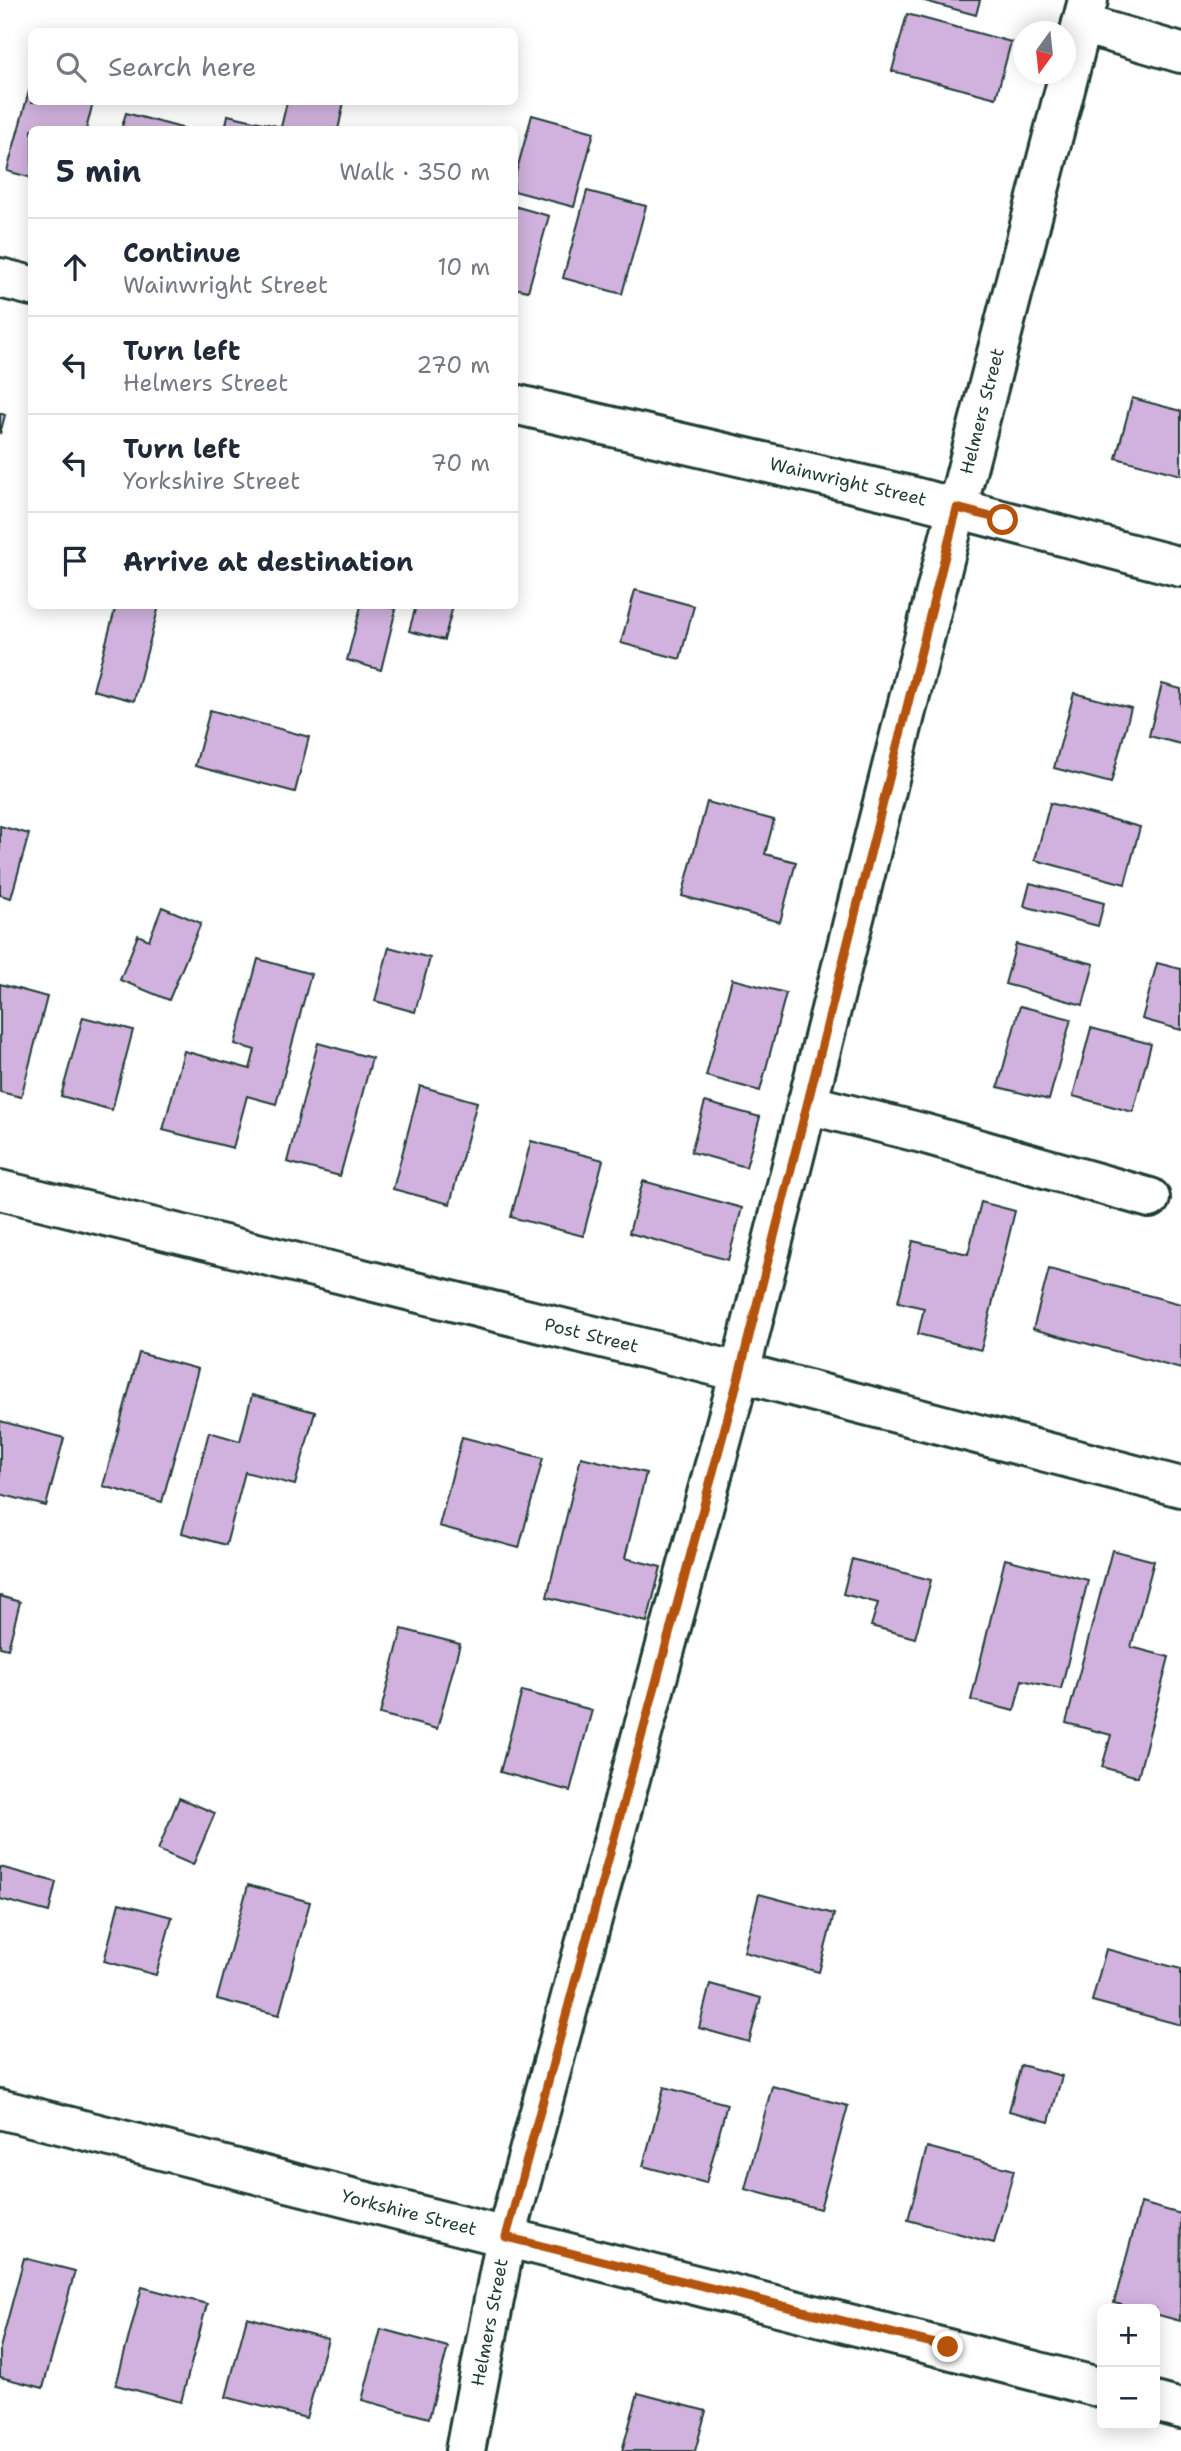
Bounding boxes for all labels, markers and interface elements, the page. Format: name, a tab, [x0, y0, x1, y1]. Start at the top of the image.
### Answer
north arrow	[1013, 21, 1076, 84]
search box	[28, 28, 518, 105]
icon: search	[52, 48, 90, 86]
text: Search here	[108, 49, 257, 84]
text: 5 min	[56, 151, 141, 192]
text: Walk · 350 m	[339, 157, 490, 187]
text: Continue	[123, 235, 241, 270]
icon: ahead	[56, 248, 94, 286]
text: 10 m	[437, 252, 490, 282]
text: Wainwright Street	[123, 270, 328, 300]
text: Turn left	[123, 333, 240, 368]
street label: Helmers Street	[954, 345, 1010, 477]
icon: left	[56, 346, 94, 384]
text: 270 m	[416, 350, 490, 380]
text: Helmers Street	[123, 368, 288, 398]
text: Turn left	[123, 431, 240, 466]
icon: left	[56, 444, 94, 482]
text: 70 m	[431, 448, 490, 478]
street label: Wainwright Street	[767, 452, 929, 512]
text: Yorkshire Street	[123, 466, 300, 496]
route start	[987, 504, 1018, 535]
icon: arrive	[56, 542, 94, 580]
text: Arrive at destination	[123, 544, 413, 579]
street label: Post Street	[542, 1312, 641, 1358]
street label: Yorkshire Street	[339, 2184, 480, 2241]
street label: Helmers Street	[466, 2256, 514, 2388]
map controls	[1097, 2304, 1160, 2430]
button: +	[1097, 2304, 1160, 2367]
route end	[932, 2331, 963, 2362]
button: −	[1097, 2367, 1160, 2430]

